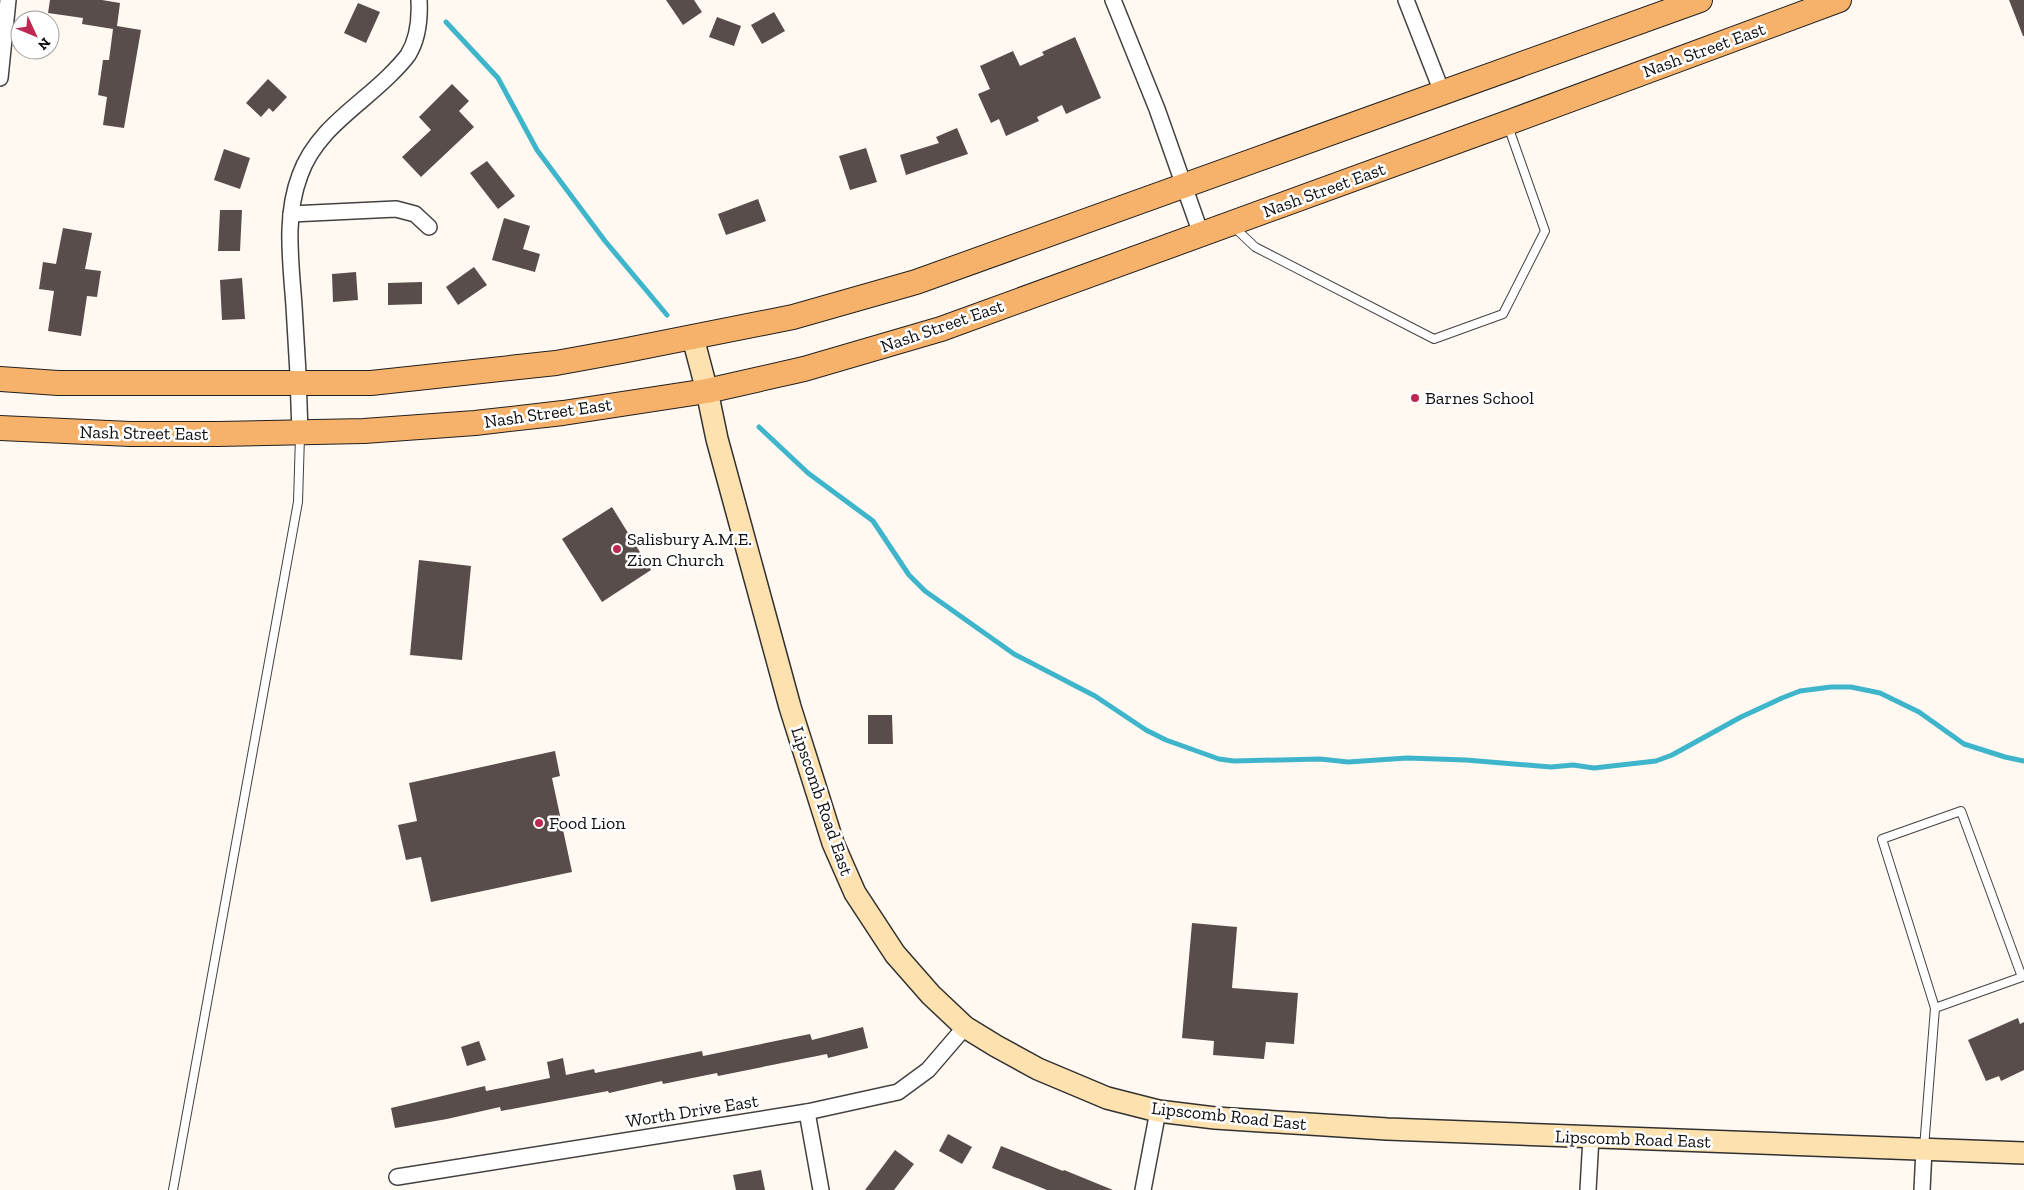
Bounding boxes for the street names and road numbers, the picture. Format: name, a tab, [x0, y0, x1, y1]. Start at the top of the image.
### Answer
street label: Nash Street East	[1640, 18, 1769, 82]
street label: Nash Street East	[1260, 158, 1389, 222]
street label: Nash Street East	[878, 295, 1007, 357]
street label: Nash Street East	[483, 393, 614, 433]
street label: Nash Street East	[79, 421, 209, 445]
street label: Lipscomb Road East	[786, 724, 858, 879]
street label: Worth Drive East	[624, 1090, 760, 1132]
street label: Lipscomb Road East	[1150, 1097, 1308, 1135]
street label: Lipscomb Road East	[1555, 1125, 1712, 1153]

